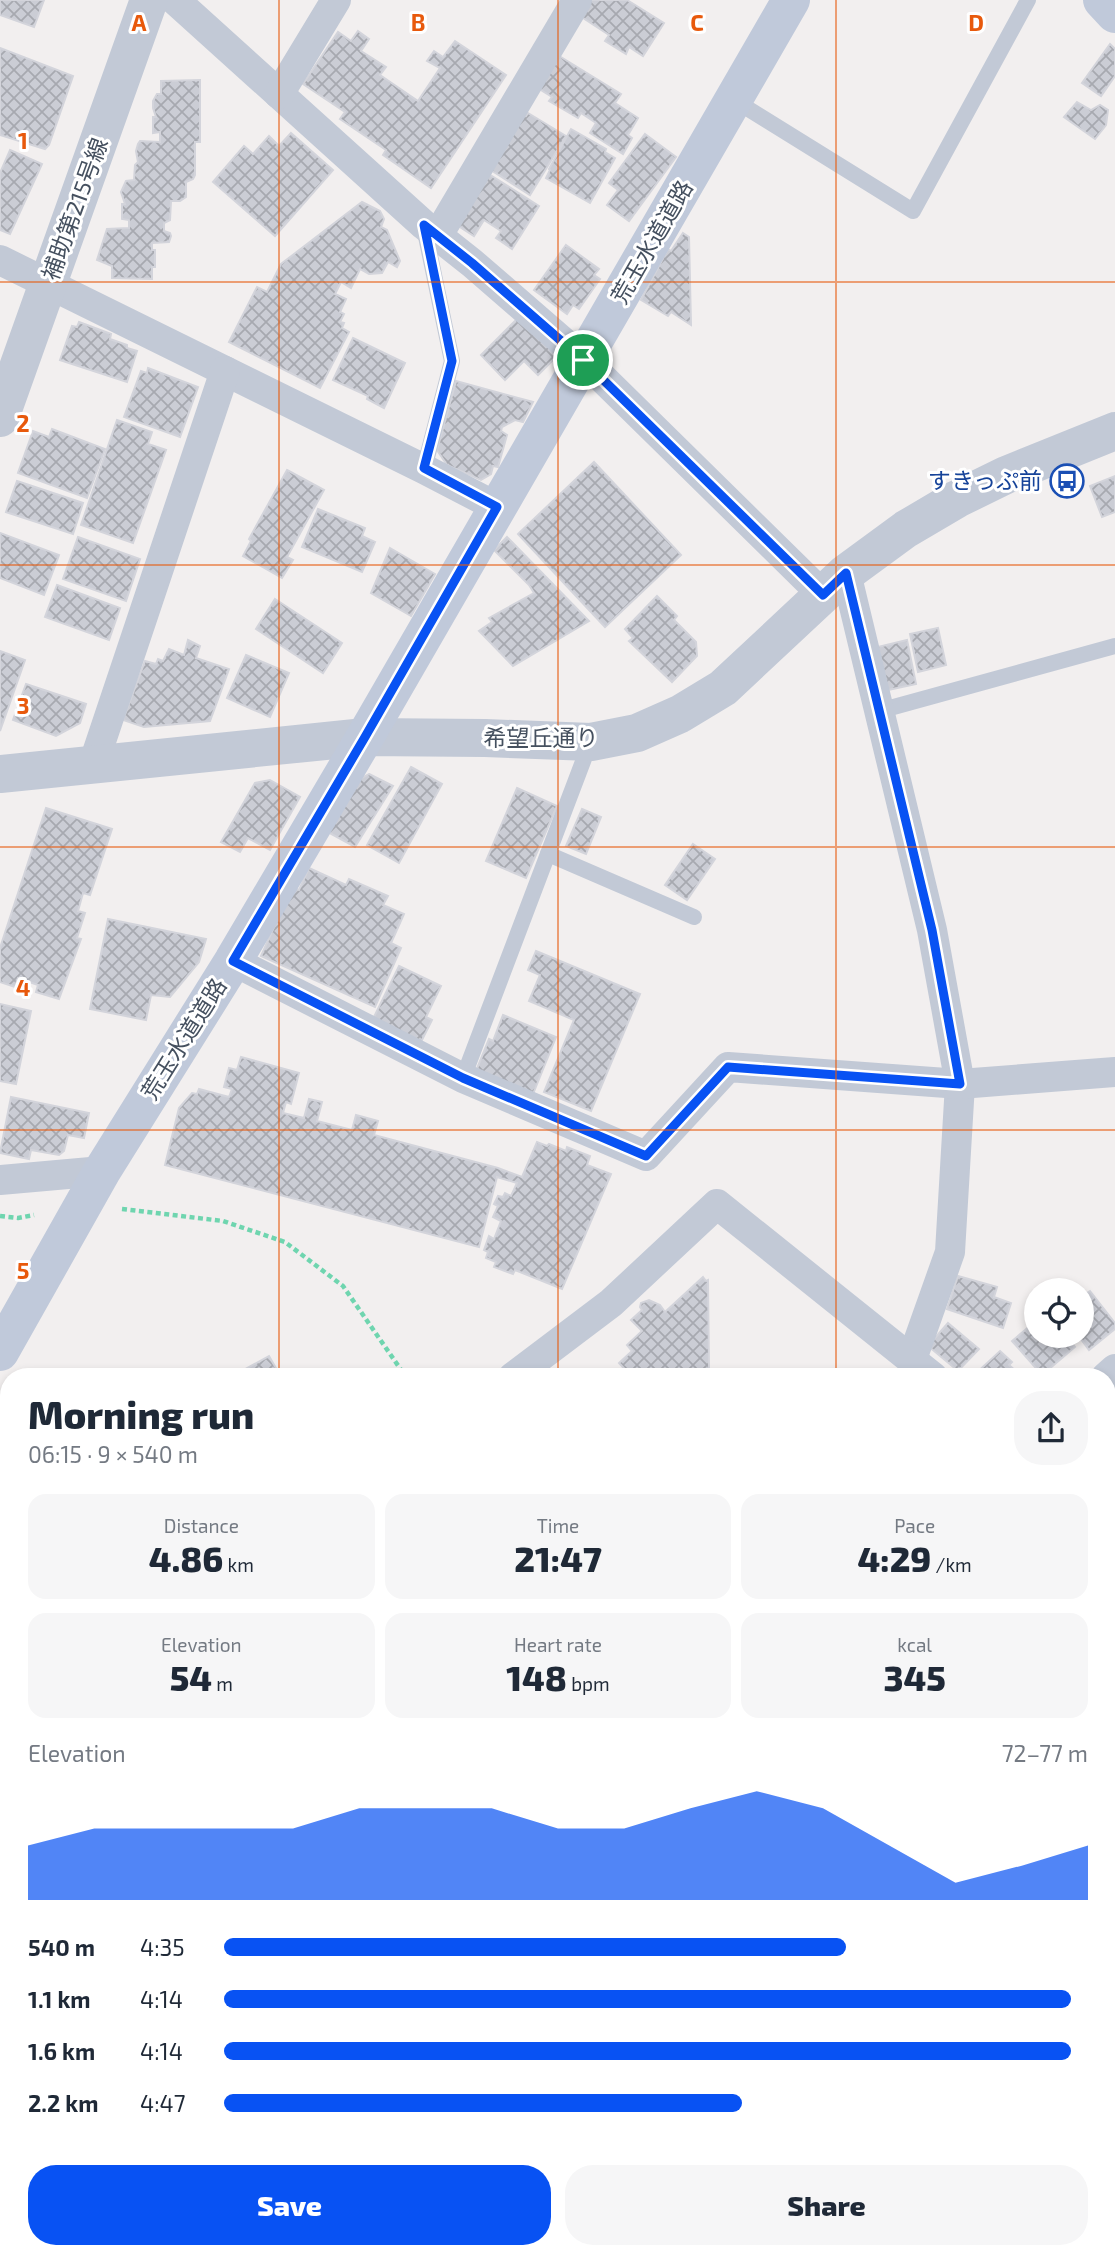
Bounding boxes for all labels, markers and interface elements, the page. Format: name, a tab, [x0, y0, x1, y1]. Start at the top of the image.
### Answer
text: A	[131, 8, 147, 36]
text: B	[411, 8, 425, 36]
text: C	[690, 8, 704, 36]
text: D	[968, 8, 984, 36]
text: 1	[18, 126, 28, 154]
street label: 補助第215号線	[35, 134, 113, 284]
street label: 荒玉水道道路	[605, 175, 698, 308]
pin	[553, 330, 613, 390]
icon: arrive	[564, 341, 602, 379]
text: 2	[16, 409, 30, 437]
bus stop icon: すきっぷ前	[1048, 462, 1086, 500]
place label: すきっぷ前	[928, 466, 1042, 494]
text: 3	[16, 691, 30, 719]
street label: 希望丘通り	[484, 723, 599, 751]
text: 4	[16, 973, 30, 1001]
street label: 荒玉水道道路	[135, 973, 232, 1104]
text: 5	[17, 1256, 29, 1284]
map controls	[1024, 1278, 1094, 1348]
button: locate	[1024, 1278, 1094, 1348]
text: Morning run	[28, 1391, 254, 1437]
button: share	[1014, 1391, 1088, 1465]
text: 06:15 · 9 × 540 m	[28, 1440, 198, 1468]
text: Distance	[164, 1514, 239, 1537]
text: Time	[537, 1514, 579, 1537]
text: Pace	[894, 1514, 935, 1537]
text: 4.86	[149, 1537, 223, 1579]
text: 21:47	[514, 1537, 602, 1579]
text: 4:29	[858, 1537, 931, 1579]
text: km	[223, 1553, 254, 1576]
text: /km	[931, 1553, 972, 1576]
text: Elevation	[161, 1633, 242, 1656]
text: Heart rate	[514, 1633, 602, 1656]
text: kcal	[897, 1633, 932, 1656]
text: 54	[170, 1656, 212, 1698]
text: 148	[506, 1656, 567, 1698]
text: 345	[883, 1656, 946, 1698]
text: m	[212, 1672, 233, 1695]
text: bpm	[567, 1672, 610, 1695]
text: Elevation	[28, 1739, 126, 1767]
text: 72–77 m	[1002, 1739, 1088, 1767]
text: 540 m	[28, 1933, 95, 1961]
text: 4:35	[140, 1933, 185, 1961]
text: 1.1 km	[28, 1985, 91, 2013]
text: 4:14	[140, 1985, 183, 2013]
text: 1.6 km	[28, 2037, 95, 2065]
text: 4:14	[140, 2037, 183, 2065]
text: 2.2 km	[28, 2089, 98, 2117]
text: 4:47	[140, 2089, 186, 2117]
button: Save	[28, 2165, 551, 2245]
button: Share	[565, 2165, 1088, 2245]

